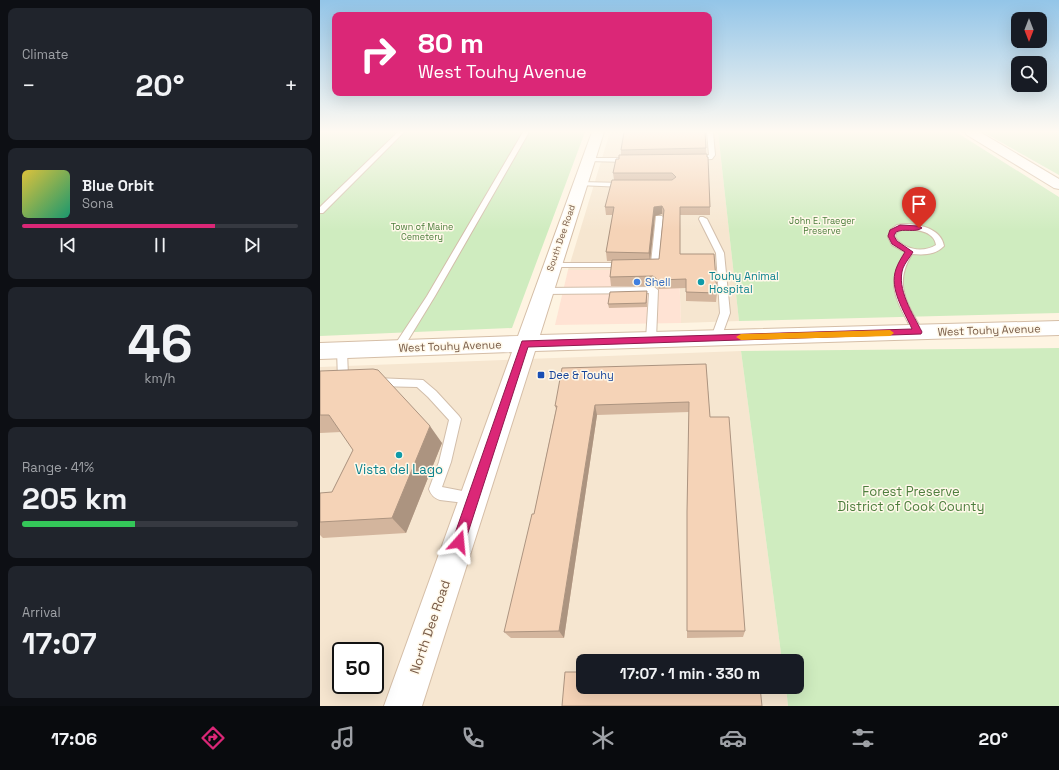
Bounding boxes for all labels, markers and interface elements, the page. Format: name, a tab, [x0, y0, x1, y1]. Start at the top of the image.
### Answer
north arrow	[1011, 12, 1047, 48]
map controls	[1011, 12, 1047, 92]
text: 80 m	[418, 25, 484, 61]
icon: right	[352, 28, 404, 80]
text: Climate	[22, 46, 68, 63]
button: search	[1011, 56, 1047, 92]
text: West Touhy Avenue	[418, 60, 587, 83]
text: 20°	[135, 66, 185, 105]
text: −	[22, 71, 36, 99]
text: +	[284, 71, 298, 99]
text: Blue Orbit	[82, 176, 154, 195]
pin	[902, 187, 936, 228]
icon: arrive	[908, 193, 930, 215]
text: Sona	[82, 195, 113, 212]
street label: South Dee Road	[544, 203, 578, 273]
park label: John E. Traeger Preserve	[789, 215, 856, 237]
park label: Town of Maine Cemetery	[391, 221, 453, 243]
icon: previous	[57, 234, 79, 256]
icon: pause	[149, 234, 171, 256]
icon: next	[241, 234, 263, 256]
place label: Touhy Animal Hospital	[709, 269, 779, 296]
place label: Shell	[645, 275, 670, 289]
marker: Shell	[632, 277, 642, 287]
marker: Touhy Animal Hospital	[696, 277, 706, 287]
text: 46	[127, 311, 193, 377]
street label: West Touhy Avenue	[937, 321, 1041, 339]
street label: West Touhy Avenue	[398, 337, 502, 355]
place label: Dee & Touhy	[549, 368, 614, 382]
text: km/h	[145, 370, 175, 387]
marker: Dee & Touhy	[536, 370, 546, 380]
marker: Vista del Lago	[394, 450, 404, 460]
text: Range · 41%	[22, 459, 94, 476]
place label: Vista del Lago	[355, 461, 443, 478]
text: 205 km	[22, 479, 127, 518]
park label: Forest Preserve District of Cook County	[837, 483, 985, 515]
position arrow	[438, 521, 480, 563]
street label: North Dee Road	[406, 578, 454, 676]
text: Arrival	[22, 604, 61, 621]
text: 17:07	[22, 624, 97, 663]
speed limit sign: 50	[332, 642, 384, 694]
text: 17:07 · 1 min · 330 m	[620, 664, 760, 683]
icon: directions	[199, 724, 227, 752]
icon: music	[329, 724, 357, 752]
icon: phone	[459, 724, 487, 752]
icon: climate	[589, 724, 617, 752]
icon: car	[719, 724, 747, 752]
icon: filters	[849, 724, 877, 752]
text: 17:06	[51, 727, 97, 750]
text: 20°	[979, 727, 1008, 750]

